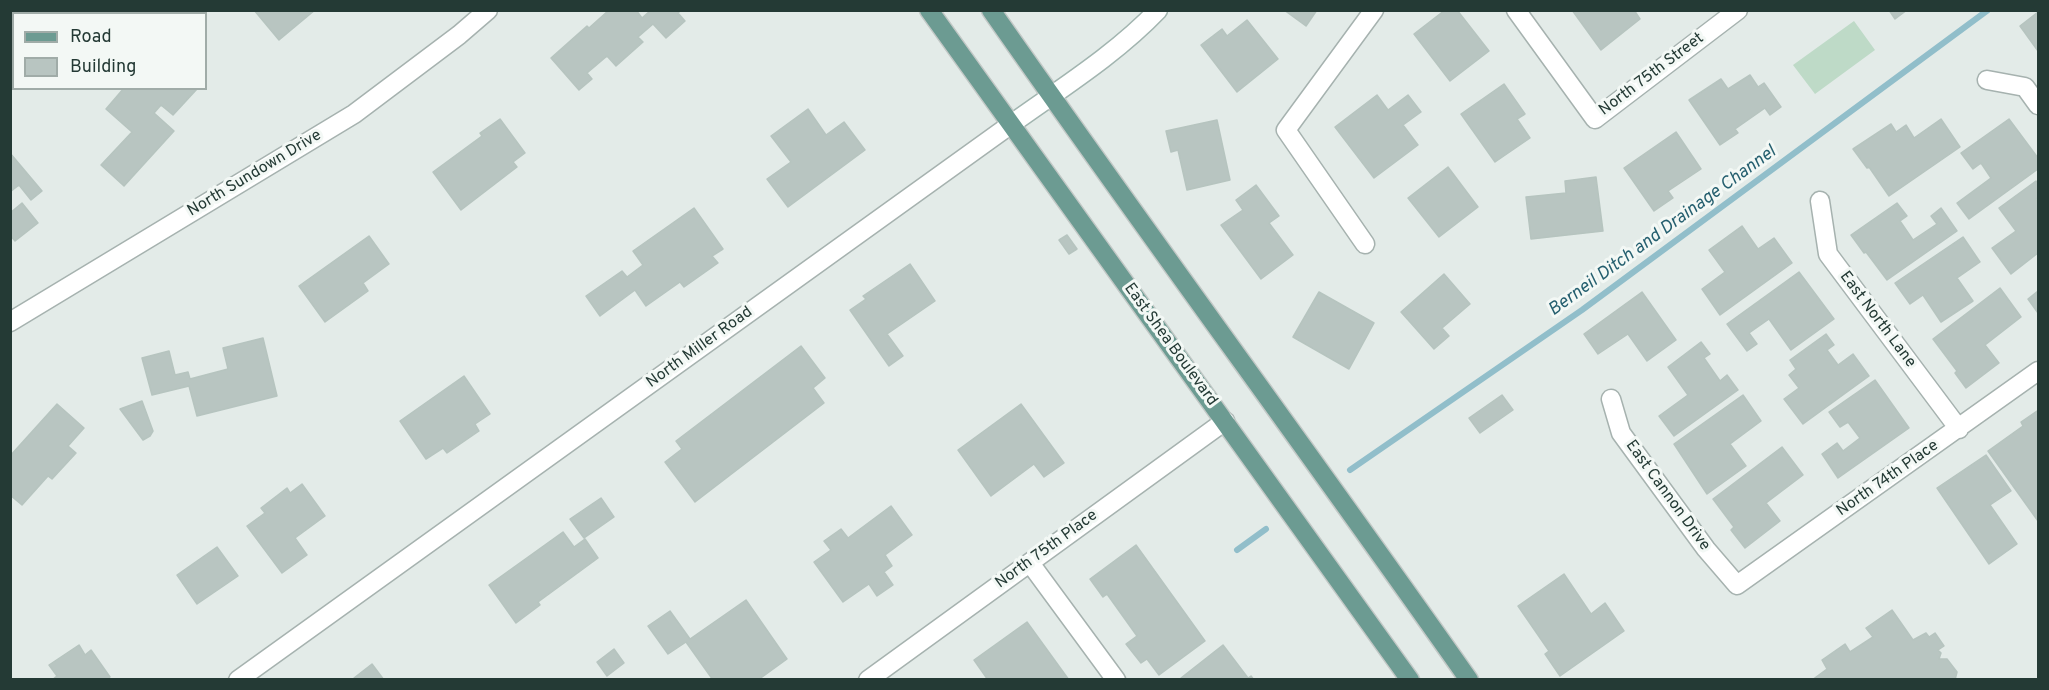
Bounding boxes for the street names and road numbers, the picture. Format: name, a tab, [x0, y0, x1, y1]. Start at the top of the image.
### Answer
street label: North 75th Street	[1596, 29, 1708, 121]
street label: North Sundown Drive	[184, 126, 326, 222]
street label: East North Lane	[1835, 268, 1919, 372]
street label: East Shea Boulevard	[1119, 280, 1221, 410]
street label: North Miller Road	[643, 303, 757, 393]
street label: East Cannon Drive	[1620, 437, 1714, 555]
street label: North 74th Place	[1833, 437, 1943, 521]
street label: North 75th Place	[992, 506, 1102, 594]

